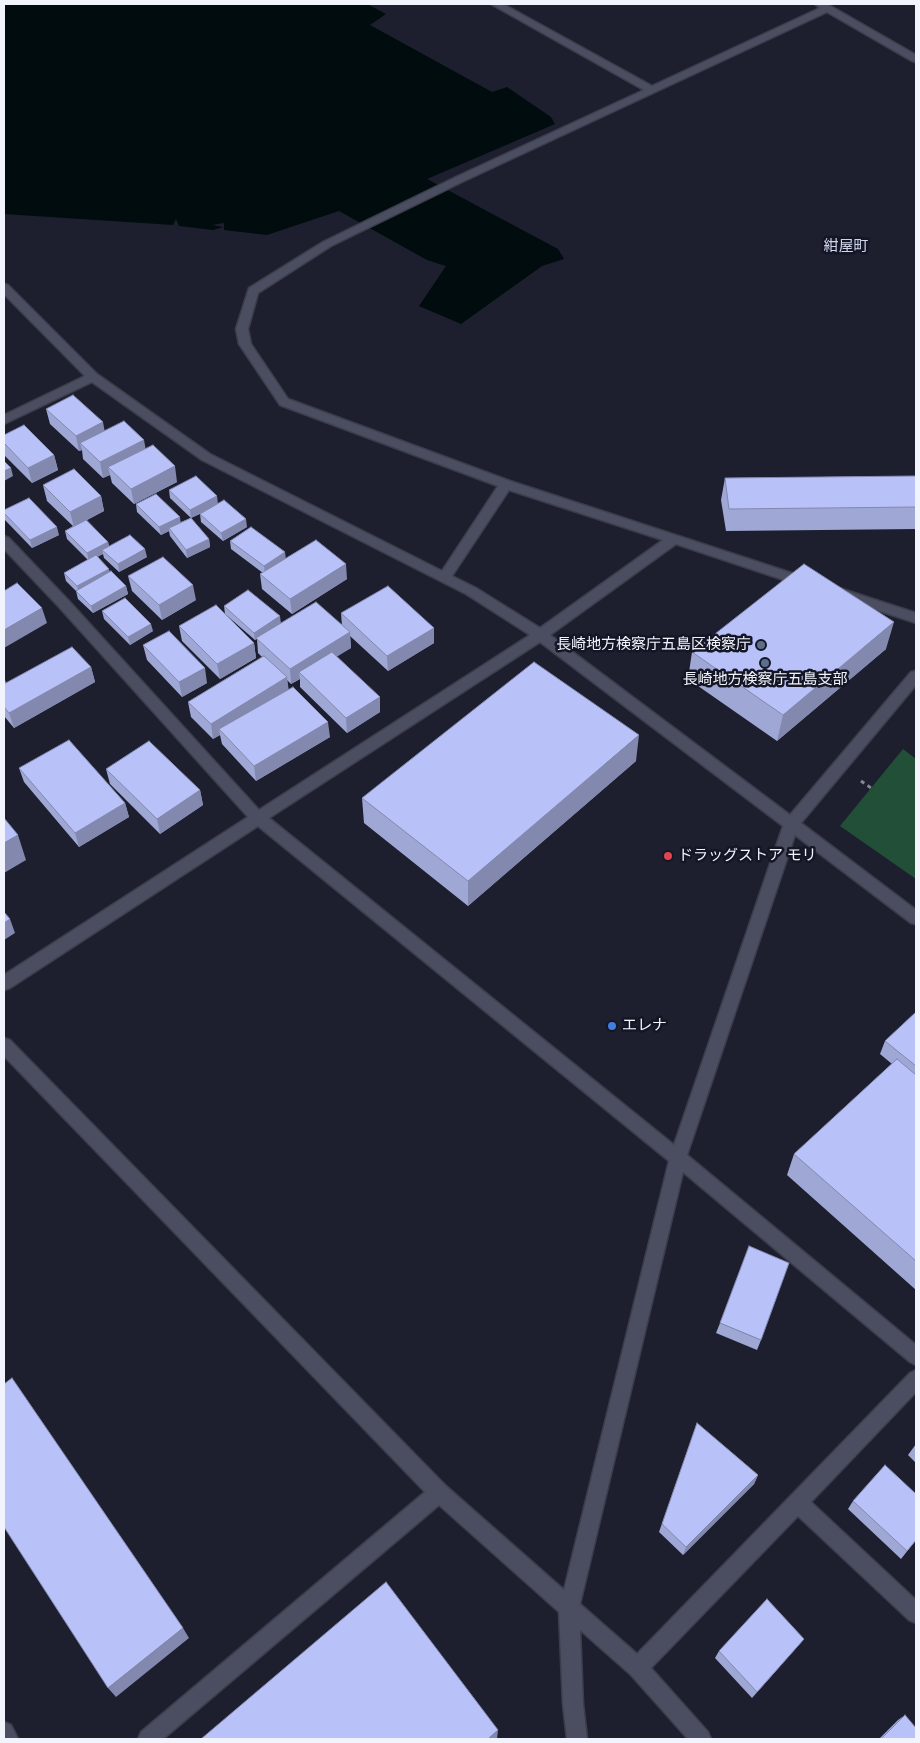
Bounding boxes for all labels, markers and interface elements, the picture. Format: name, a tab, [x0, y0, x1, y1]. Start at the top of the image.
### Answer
district label: 紺屋町	[824, 238, 868, 256]
place label: 長崎地方検察庁五島区検察庁	[556, 636, 751, 654]
marker: 長崎地方検察庁五島区検察庁	[755, 639, 767, 651]
marker: 長崎地方検察庁五島支部	[759, 657, 771, 669]
place label: 長崎地方検察庁五島支部	[683, 671, 847, 689]
place label: ドラッグストア モリ	[678, 847, 817, 865]
marker: ドラッグストア モリ	[662, 850, 674, 862]
place label: エレナ	[622, 1017, 667, 1035]
marker: エレナ	[606, 1020, 618, 1032]

